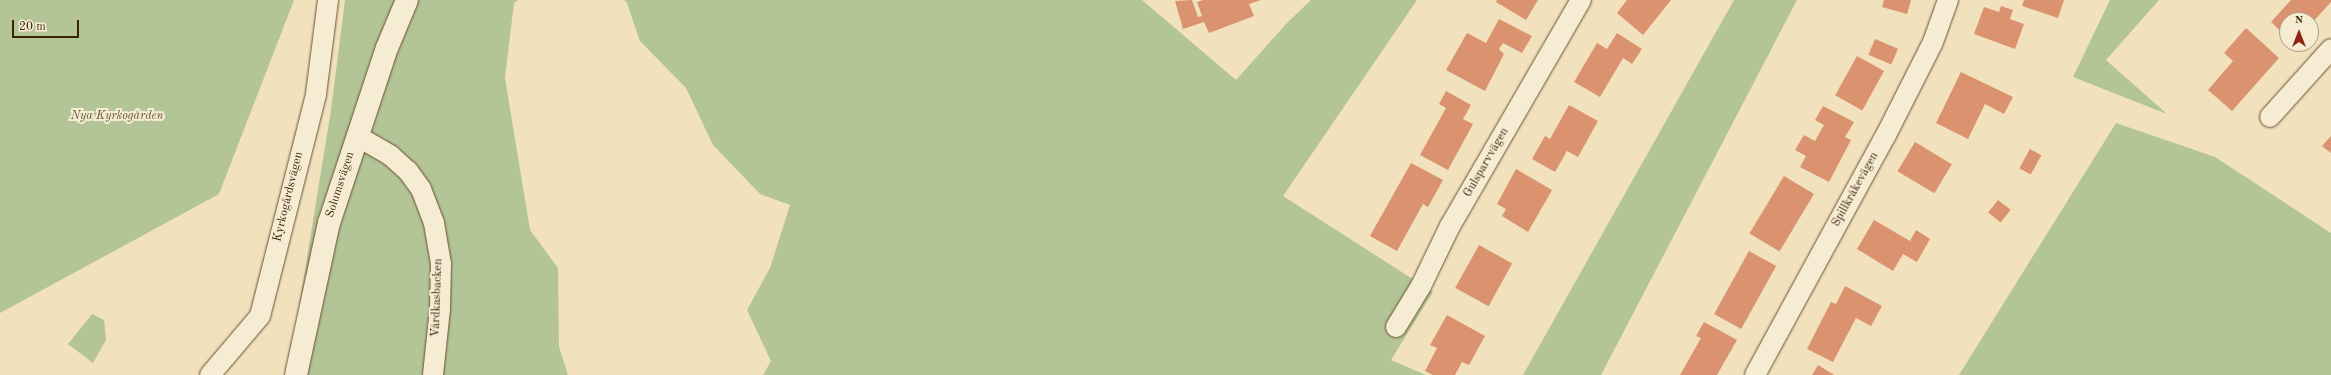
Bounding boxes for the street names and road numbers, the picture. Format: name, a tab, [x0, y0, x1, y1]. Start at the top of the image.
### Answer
street label: Gulsparvvägen	[1461, 126, 1513, 200]
street label: Solumsvägen	[324, 150, 358, 220]
street label: Spillkråkevägen	[1830, 150, 1882, 230]
street label: Kyrkogårdsvägen	[271, 151, 307, 243]
street label: Vårdkasbacken	[429, 258, 447, 338]

